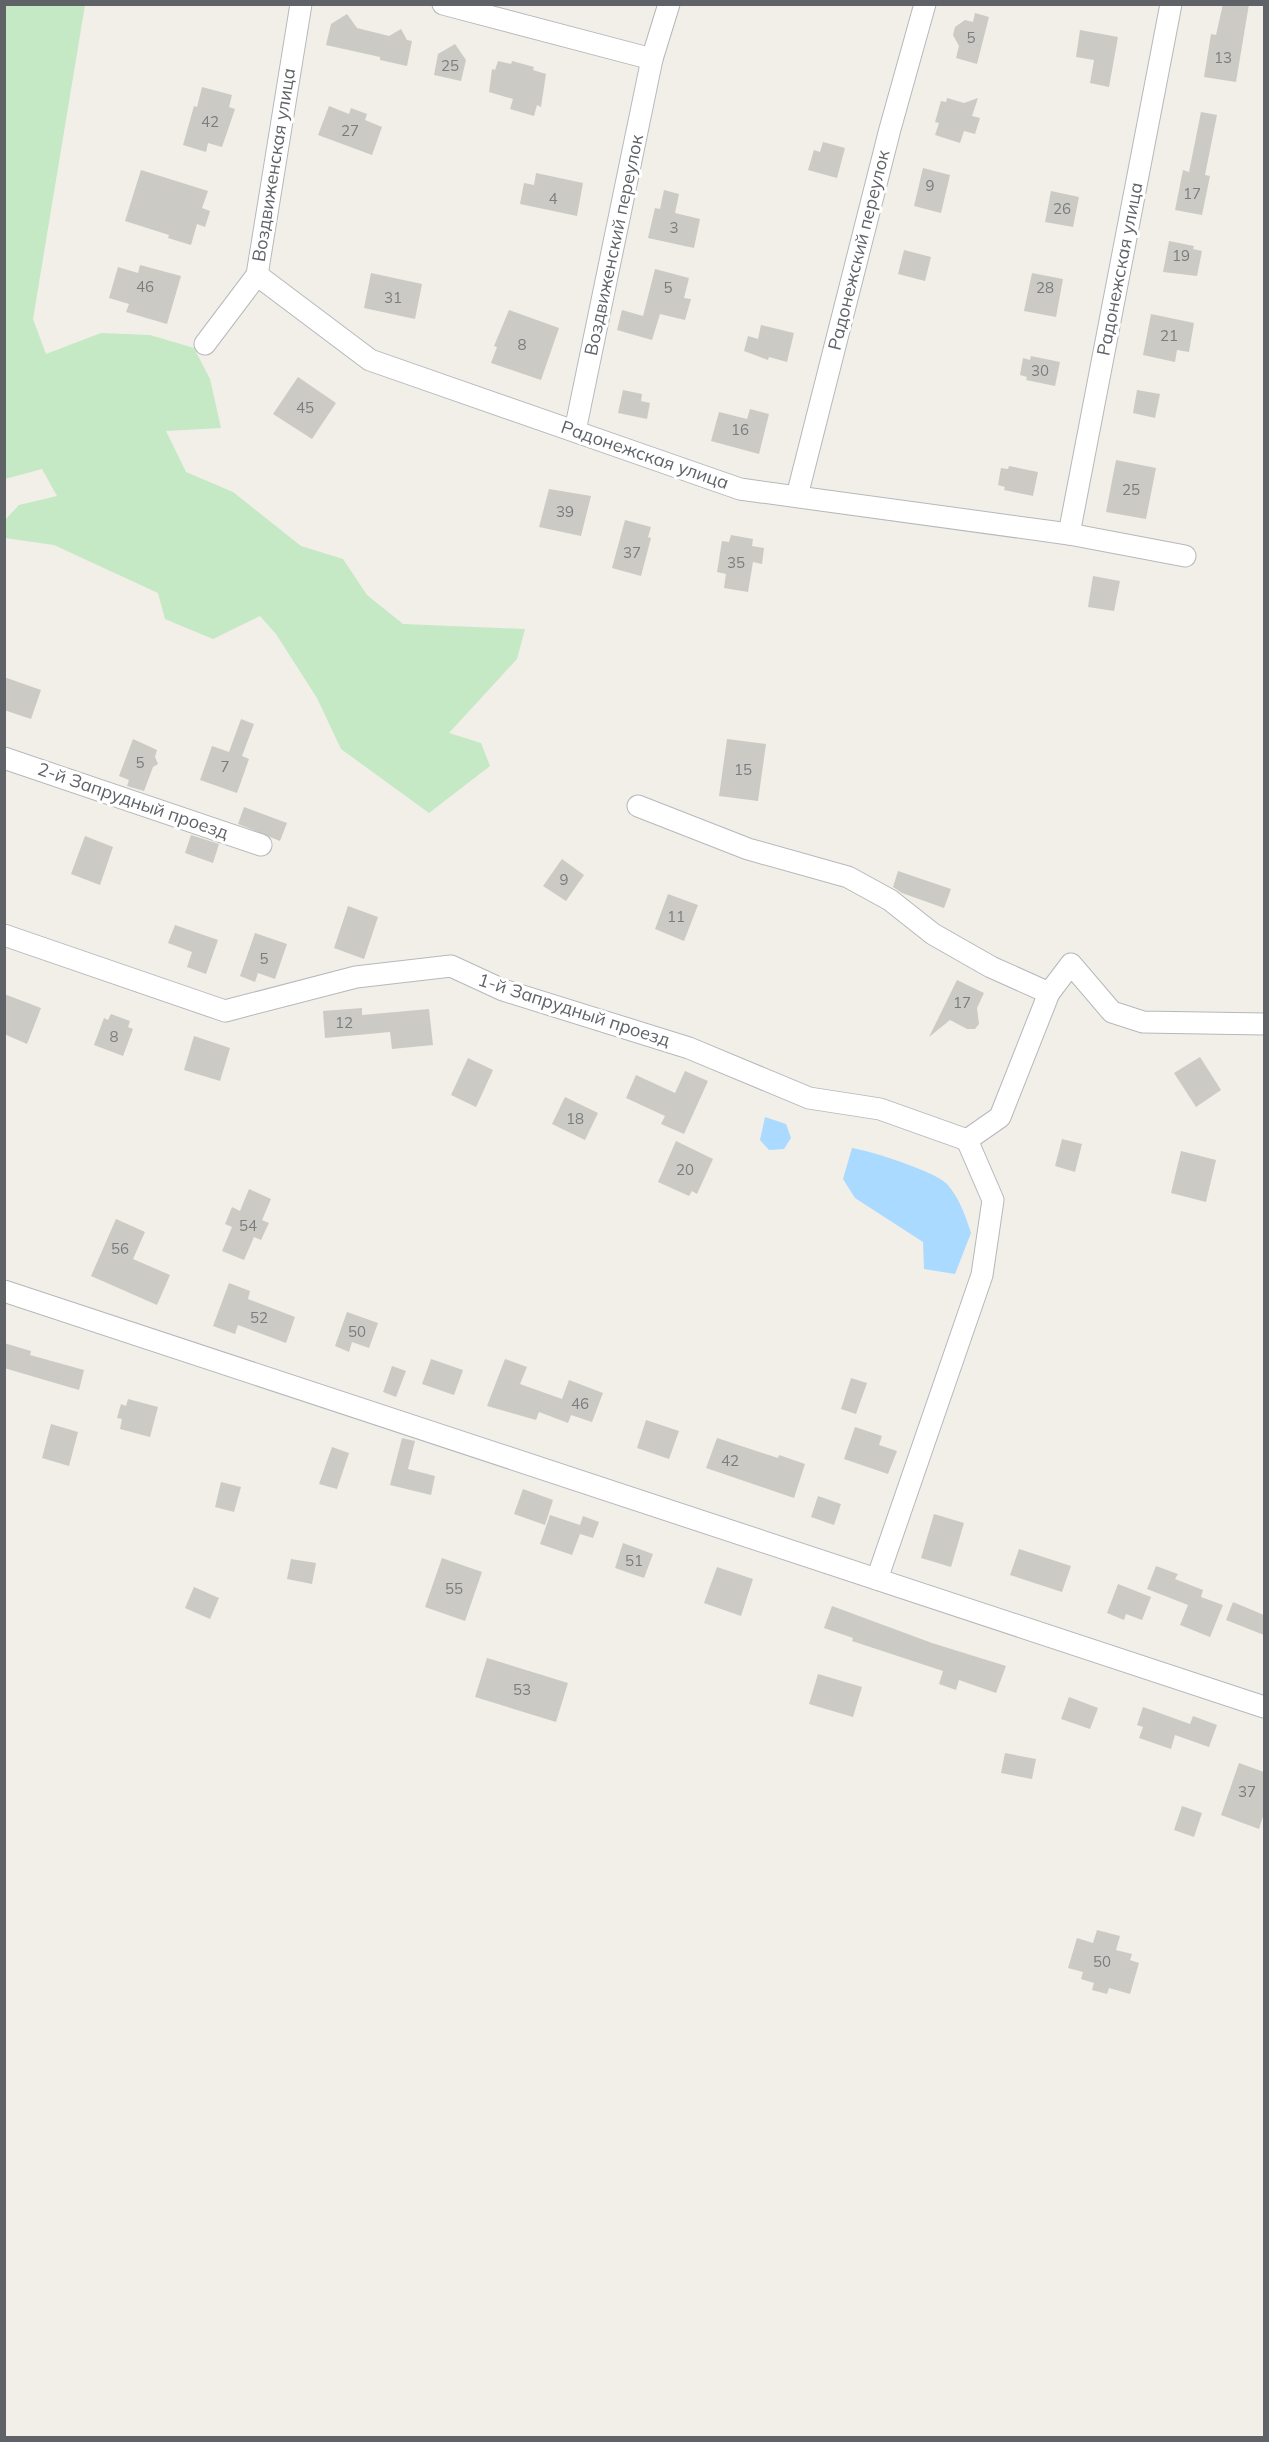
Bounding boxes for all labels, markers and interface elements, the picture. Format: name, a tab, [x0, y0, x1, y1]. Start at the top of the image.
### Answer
house number: 5	[966, 28, 976, 47]
house number: 13	[1214, 48, 1232, 67]
house number: 25	[441, 56, 459, 75]
street label: Воздвиженская улица	[247, 66, 300, 263]
house number: 42	[201, 112, 219, 131]
house number: 27	[341, 121, 359, 140]
street label: Воздвиженский переулок	[579, 132, 648, 357]
street label: Радонежский переулок	[822, 147, 895, 352]
house number: 9	[925, 176, 935, 195]
street label: Радонежская улица	[1091, 180, 1148, 357]
house number: 17	[1183, 184, 1201, 203]
house number: 4	[548, 189, 558, 208]
house number: 26	[1053, 199, 1071, 218]
house number: 3	[669, 218, 679, 237]
house number: 19	[1172, 246, 1190, 265]
house number: 46	[136, 277, 154, 296]
house number: 5	[663, 278, 673, 297]
house number: 28	[1036, 278, 1054, 297]
house number: 31	[384, 288, 402, 307]
house number: 21	[1160, 326, 1178, 345]
house number: 8	[517, 335, 527, 354]
house number: 30	[1031, 361, 1049, 380]
house number: 45	[296, 398, 314, 417]
street label: Радонежская улица	[558, 415, 732, 494]
house number: 16	[731, 420, 749, 439]
house number: 25	[1122, 480, 1140, 499]
house number: 39	[556, 502, 574, 521]
house number: 37	[623, 543, 641, 562]
house number: 35	[727, 553, 745, 572]
house number: 5	[135, 753, 145, 772]
street label: 2-й Запрудный проезд	[35, 757, 232, 844]
house number: 7	[220, 757, 230, 776]
house number: 15	[734, 760, 752, 779]
house number: 9	[559, 870, 569, 889]
house number: 11	[667, 907, 685, 926]
house number: 5	[259, 949, 269, 968]
street label: 1-й Запрудный проезд	[475, 968, 673, 1051]
house number: 17	[953, 993, 971, 1012]
house number: 12	[335, 1013, 353, 1032]
house number: 8	[109, 1027, 119, 1046]
house number: 18	[566, 1109, 584, 1128]
house number: 20	[676, 1160, 694, 1179]
house number: 54	[239, 1216, 257, 1235]
house number: 56	[111, 1239, 129, 1258]
house number: 52	[250, 1308, 268, 1327]
house number: 50	[348, 1322, 366, 1341]
house number: 46	[571, 1394, 589, 1413]
house number: 42	[721, 1451, 739, 1470]
house number: 51	[625, 1551, 643, 1570]
house number: 55	[445, 1579, 463, 1598]
house number: 53	[513, 1680, 531, 1699]
house number: 37	[1238, 1782, 1256, 1801]
house number: 50	[1093, 1952, 1111, 1971]

